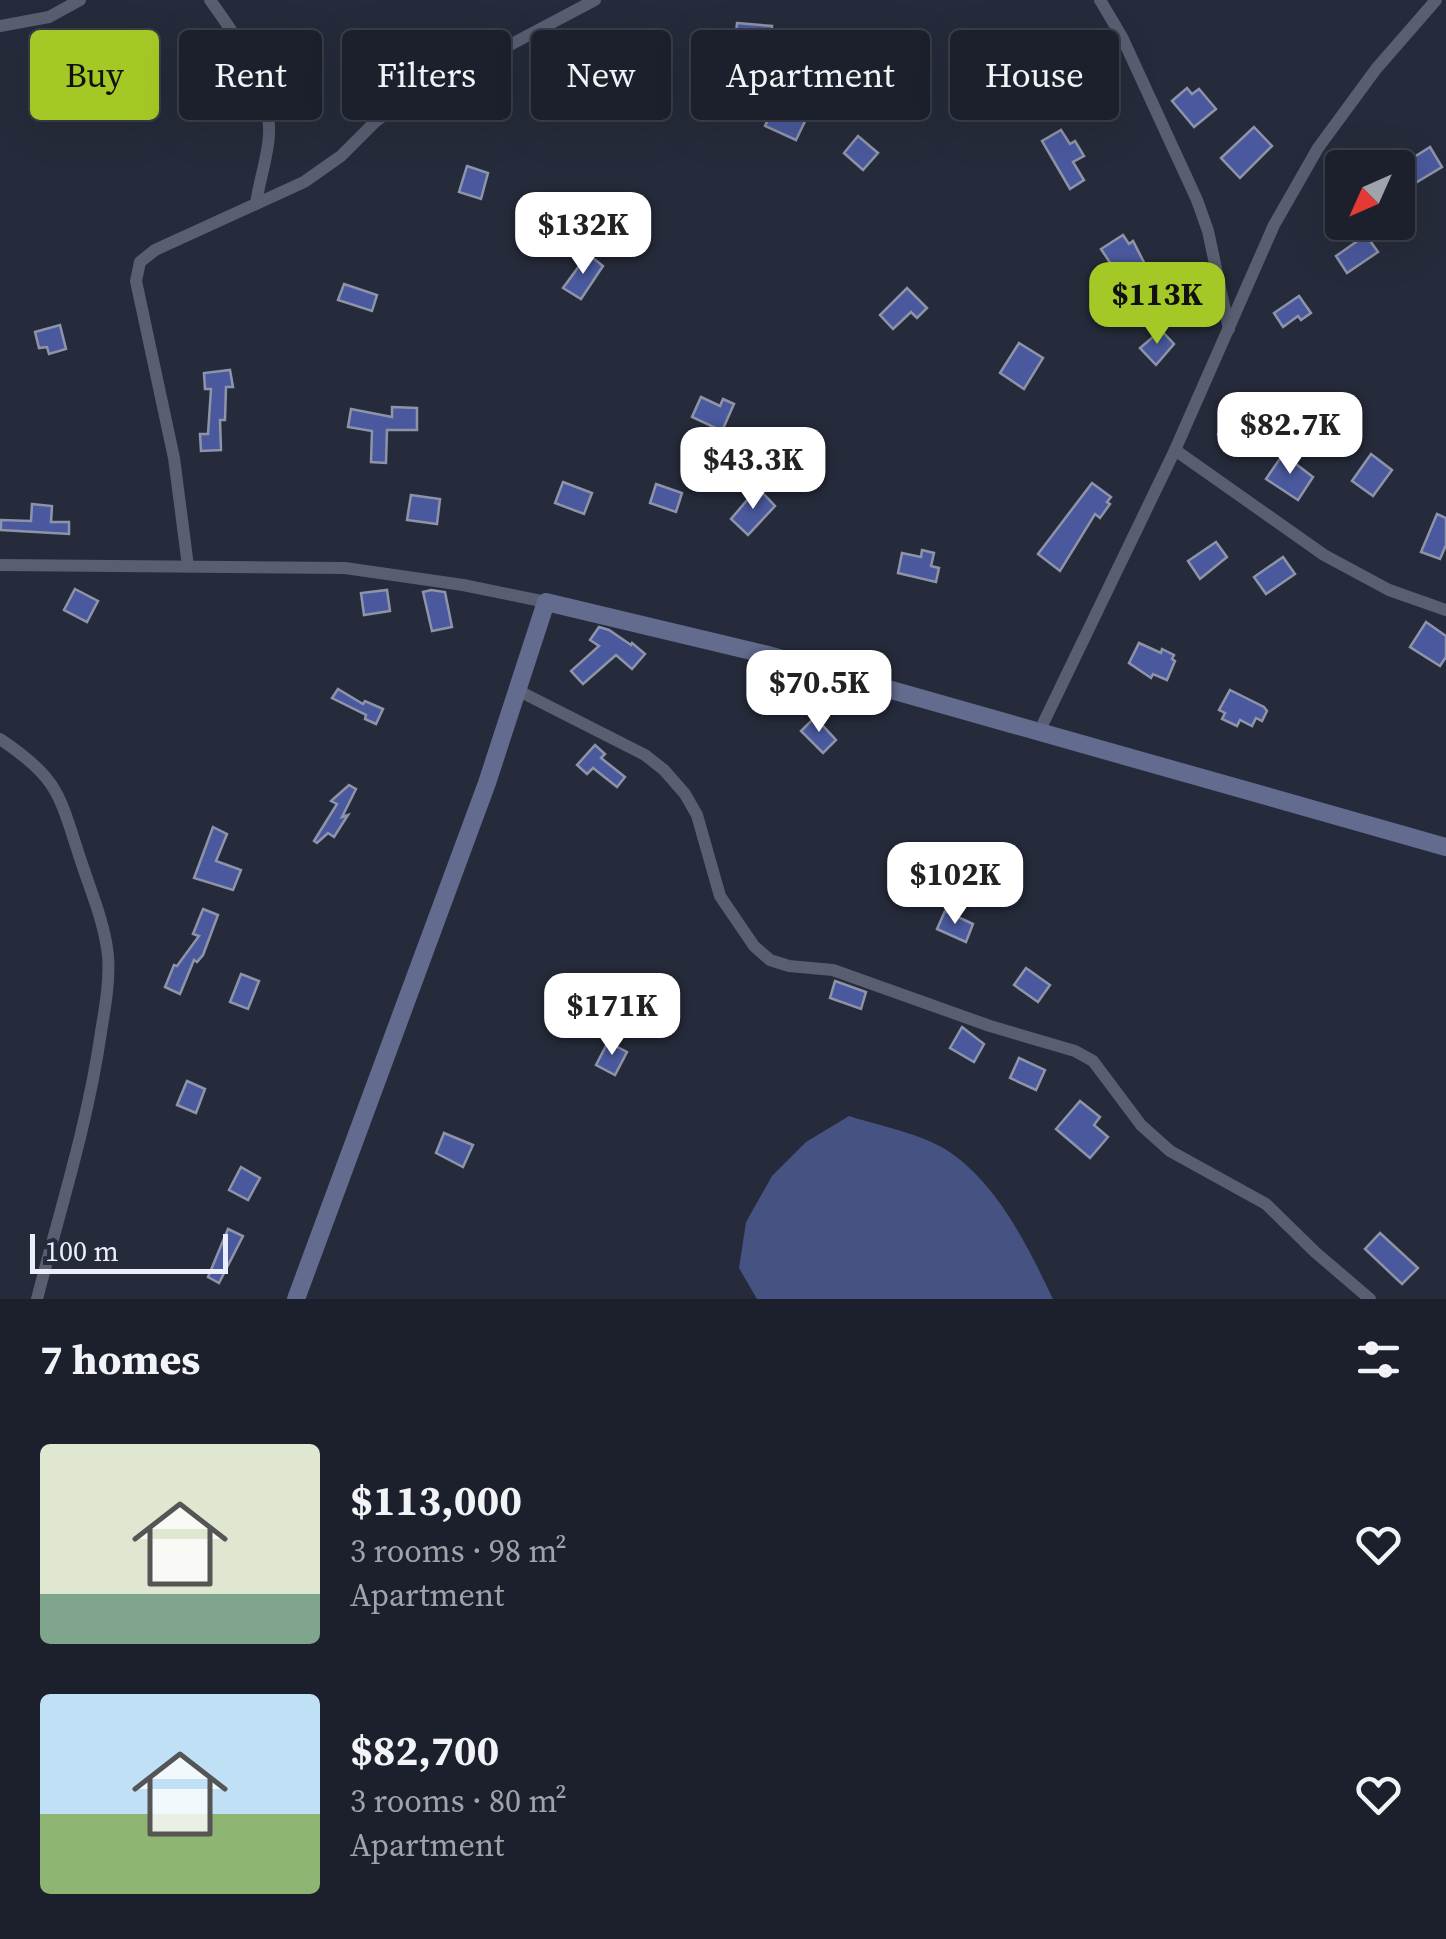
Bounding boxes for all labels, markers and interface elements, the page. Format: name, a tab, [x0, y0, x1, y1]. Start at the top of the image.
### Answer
chip: Buy	[30, 30, 159, 120]
chip: Rent	[179, 30, 322, 120]
chip: Filters	[342, 30, 511, 120]
chip: New	[531, 30, 671, 120]
chip: Apartment	[691, 30, 930, 120]
chip: House	[950, 30, 1119, 120]
north arrow	[1325, 150, 1415, 240]
map controls	[1325, 150, 1415, 240]
pin: $132K	[513, 192, 653, 277]
text: $132K	[537, 202, 629, 246]
pin: $113K	[1087, 262, 1227, 347]
text: $113K	[1111, 272, 1203, 316]
pin: $82.7K	[1209, 392, 1371, 477]
text: $82.7K	[1239, 402, 1341, 446]
pin: $43.3K	[672, 427, 834, 512]
text: $43.3K	[702, 437, 804, 481]
pin: $70.5K	[738, 650, 900, 735]
text: $70.5K	[768, 660, 870, 704]
pin: $102K	[885, 842, 1025, 927]
text: $102K	[909, 852, 1001, 896]
pin: $171K	[542, 973, 682, 1058]
text: $171K	[566, 983, 658, 1027]
scale bar	[30, 1229, 228, 1274]
text: 100 m	[45, 1232, 119, 1270]
text: 7 homes	[40, 1330, 200, 1388]
icon: filters	[1351, 1332, 1406, 1387]
text: $113,000	[350, 1471, 522, 1529]
icon: home	[120, 1484, 240, 1604]
icon: heart	[1351, 1517, 1406, 1572]
text: 3 rooms · 98 m²	[350, 1529, 567, 1573]
text: Apartment	[350, 1573, 504, 1617]
text: $82,700	[350, 1721, 499, 1779]
icon: home	[120, 1734, 240, 1854]
icon: heart	[1351, 1767, 1406, 1822]
text: 3 rooms · 80 m²	[350, 1779, 567, 1823]
text: Apartment	[350, 1823, 504, 1867]

